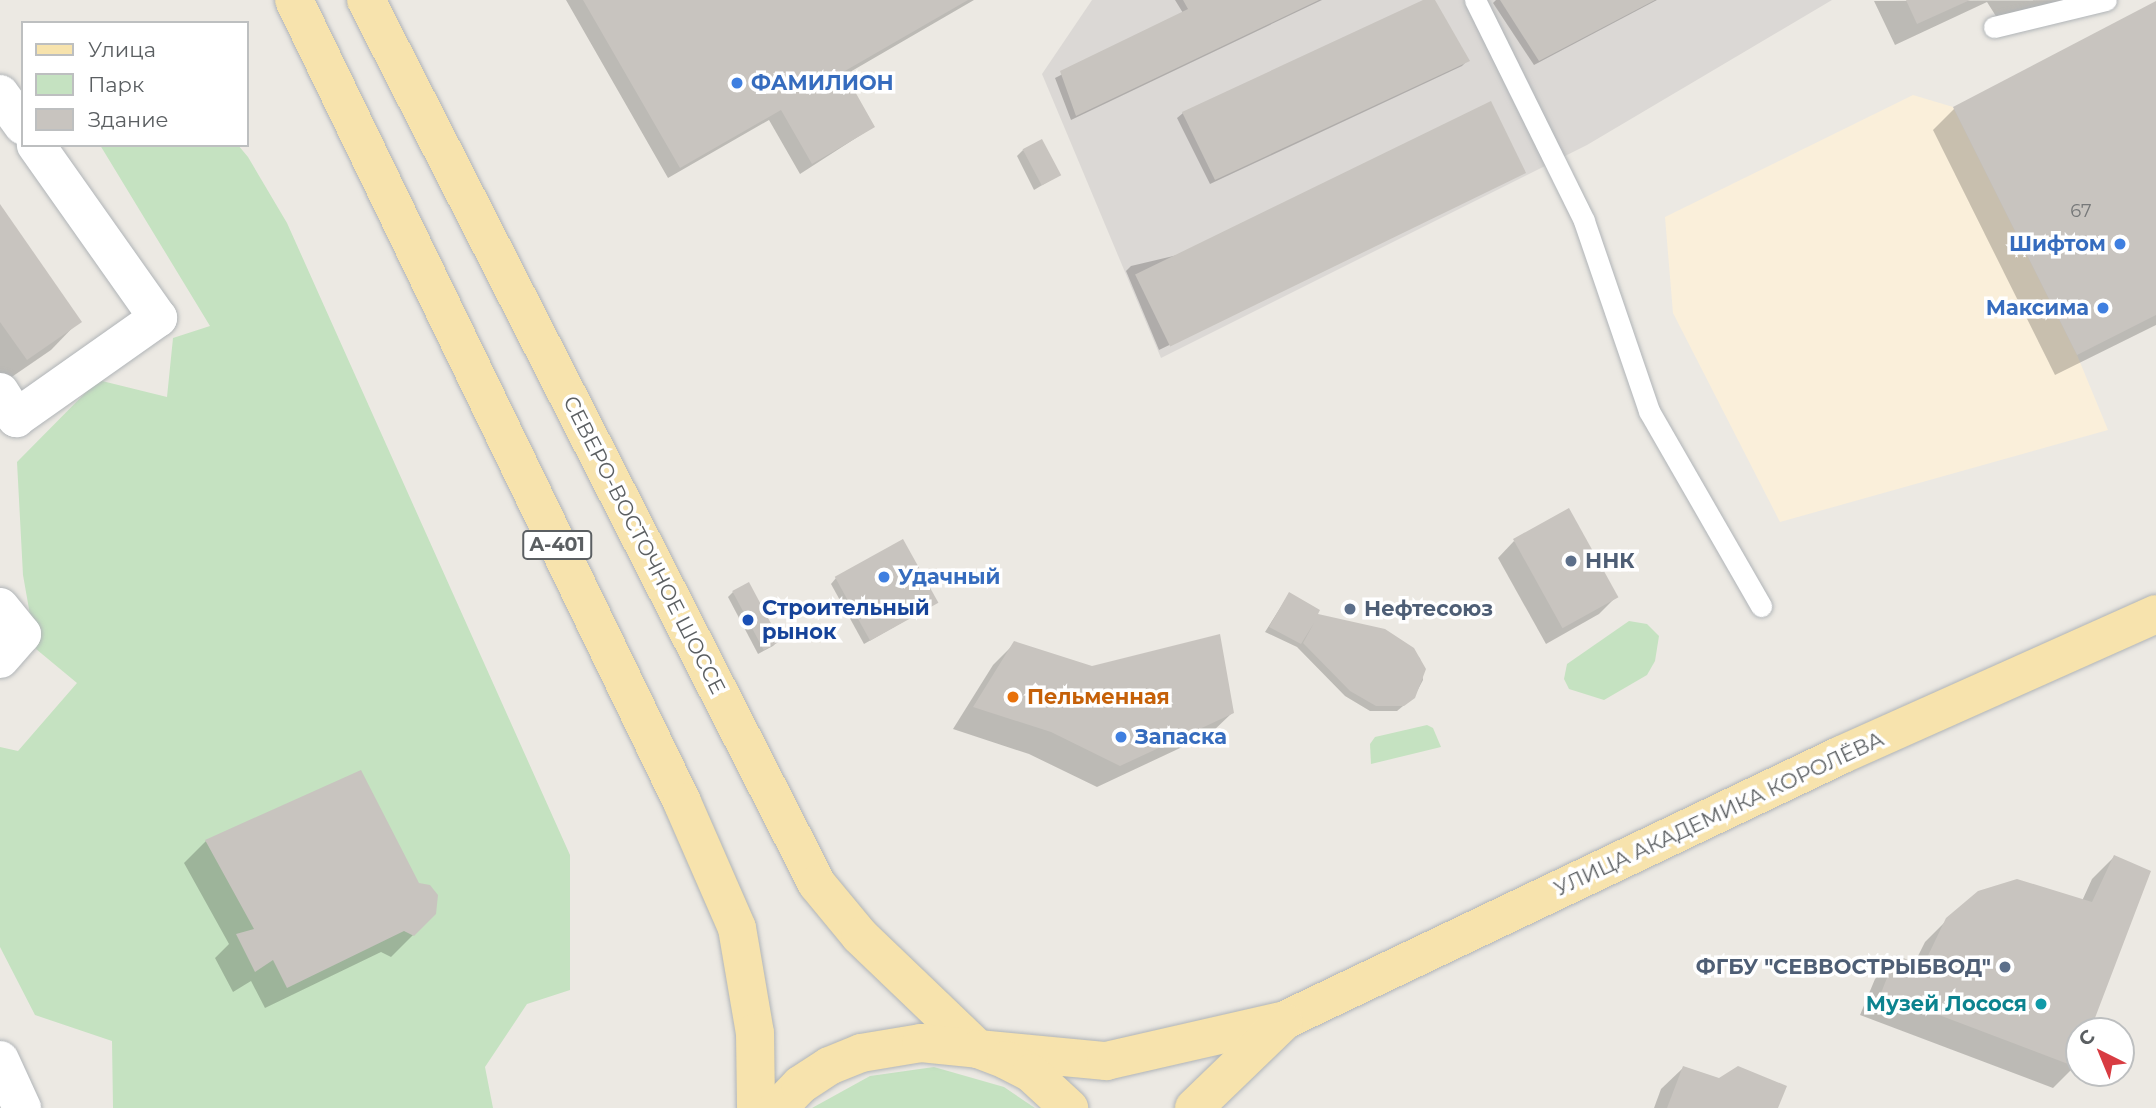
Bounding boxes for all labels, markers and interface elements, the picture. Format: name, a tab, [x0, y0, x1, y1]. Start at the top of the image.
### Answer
legend	[21, 21, 248, 147]
text: Улица	[88, 37, 156, 62]
place label: ФАМИЛИОН	[751, 70, 894, 96]
text: Парк	[88, 72, 144, 97]
marker: ФАМИЛИОН	[729, 75, 745, 91]
text: Здание	[88, 107, 169, 132]
house number: 67	[2070, 200, 2092, 222]
place label: Шифтом	[2009, 231, 2106, 257]
marker: Шифтом	[2112, 236, 2128, 252]
place label: Максима	[1986, 295, 2089, 321]
marker: Максима	[2095, 300, 2111, 316]
street label: СЕВЕРО-ВОСТОЧНОЕ ШОССЕ	[558, 392, 730, 698]
road number: А-401	[522, 530, 592, 560]
place label: ННК	[1585, 548, 1635, 574]
marker: ННК	[1563, 553, 1579, 569]
place label: Удачный	[898, 564, 1001, 590]
marker: Удачный	[876, 569, 892, 585]
place label: Строительный рынок	[762, 595, 930, 645]
place label: Нефтесоюз	[1364, 596, 1493, 622]
marker: Нефтесоюз	[1342, 601, 1358, 617]
marker: Строительный рынок	[740, 612, 756, 628]
place label: Пельменная	[1027, 684, 1170, 710]
marker: Пельменная	[1005, 689, 1021, 705]
place label: Запаска	[1135, 724, 1227, 750]
street label: УЛИЦА АКАДЕМИКА КОРОЛЁВА	[1550, 726, 1888, 902]
marker: Запаска	[1113, 729, 1129, 745]
place label: ФГБУ "СЕВВОСТРЫБВОД"	[1696, 954, 1991, 980]
marker: ФГБУ "СЕВВОСТРЫБВОД"	[1997, 959, 2013, 975]
place label: Музей Лосося	[1866, 991, 2027, 1017]
marker: Музей Лосося	[2033, 996, 2049, 1012]
north arrow	[2065, 1017, 2135, 1087]
text: С	[2074, 1025, 2100, 1051]

